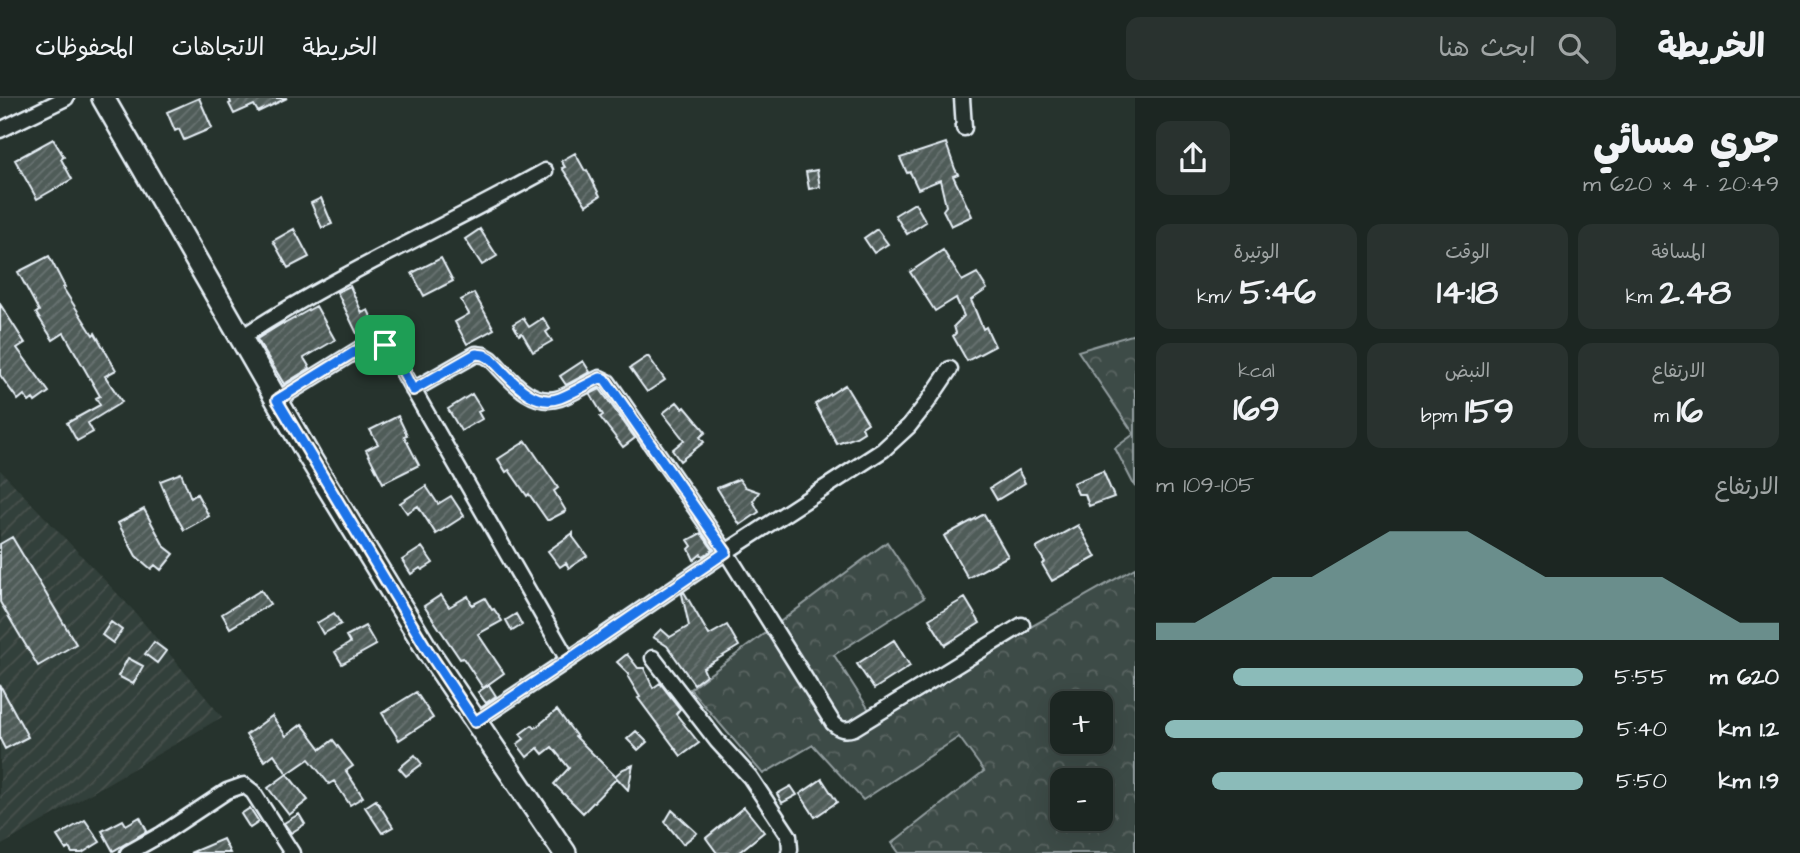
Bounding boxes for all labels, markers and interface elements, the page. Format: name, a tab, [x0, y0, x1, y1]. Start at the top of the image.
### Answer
search box	[1126, 17, 1616, 80]
text: الخريطة	[1658, 24, 1765, 70]
icon: search	[1554, 29, 1592, 67]
text: ابحث هنا	[1438, 30, 1536, 66]
text: المحفوظات	[35, 31, 134, 65]
text: الاتجاهات	[172, 31, 265, 65]
text: الخريطة	[303, 31, 377, 65]
text: جري مسائي	[1593, 116, 1779, 168]
button: share	[1156, 121, 1230, 195]
text: 20:49 · 4 × 620 m	[1583, 168, 1779, 200]
text: الوتيرة	[1234, 239, 1279, 266]
text: الوقت	[1445, 239, 1490, 266]
text: المسافة	[1651, 239, 1706, 266]
text: 5:46	[1240, 268, 1316, 317]
text: 14:18	[1437, 268, 1498, 317]
text: 2.48	[1660, 268, 1731, 317]
text: /km	[1197, 284, 1240, 311]
text: km	[1626, 284, 1660, 311]
pin	[355, 315, 415, 375]
icon: arrive	[366, 326, 404, 364]
text: kcal	[1238, 358, 1275, 385]
text: النبض	[1445, 358, 1490, 385]
text: الارتفاع	[1652, 358, 1705, 385]
text: 169	[1233, 385, 1280, 434]
text: 159	[1465, 387, 1514, 436]
text: 16	[1676, 387, 1703, 436]
text: bpm	[1421, 403, 1465, 430]
text: m	[1654, 403, 1676, 430]
text: 105–109 m	[1156, 469, 1255, 501]
text: الارتفاع	[1715, 471, 1779, 503]
text: 5:55	[1614, 661, 1667, 693]
text: 620 m	[1710, 661, 1779, 693]
map controls	[1050, 691, 1113, 831]
button: +	[1050, 691, 1113, 754]
text: 5:40	[1617, 713, 1667, 745]
text: 1.2 km	[1718, 713, 1779, 745]
text: 5:50	[1616, 765, 1667, 797]
text: 1.9 km	[1718, 765, 1779, 797]
button: −	[1050, 768, 1113, 831]

